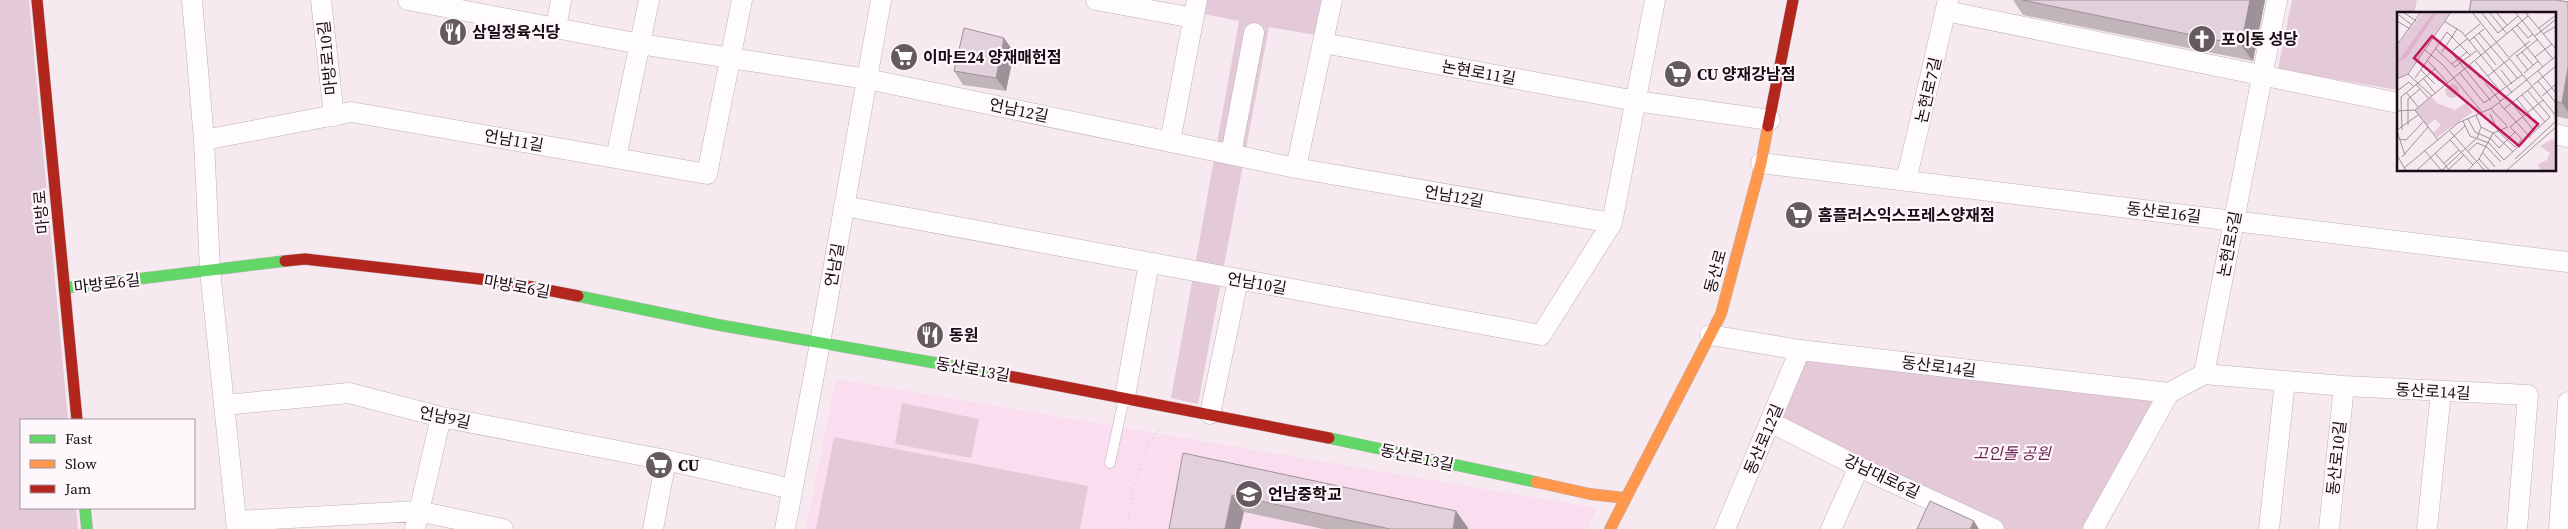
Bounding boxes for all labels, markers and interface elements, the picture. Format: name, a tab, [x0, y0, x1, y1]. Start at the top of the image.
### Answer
inset map	[2397, 12, 2556, 171]
restaurant icon: 삼일정육식당	[438, 17, 468, 47]
street label: 마방로10길	[312, 20, 342, 96]
place label: 삼일정육식당	[472, 21, 561, 43]
church icon: 포이동 성당	[2187, 24, 2217, 54]
place label: 포이동 성당	[2221, 28, 2298, 50]
supermarket icon: 이마트24 양재매헌점	[889, 42, 919, 72]
place label: 이마트24 양재매헌점	[923, 46, 1062, 68]
street label: 논현로11길	[1440, 55, 1518, 89]
street label: 논현로7길	[1910, 55, 1946, 125]
supermarket icon: CU 양재강남점	[1663, 59, 1693, 89]
place label: CU 양재강남점	[1697, 63, 1795, 85]
street label: 언남12길	[987, 93, 1051, 127]
street label: 언남11길	[482, 124, 546, 156]
street label: 언남12길	[1422, 180, 1486, 212]
street label: 마방로	[28, 189, 54, 235]
street label: 동산로16길	[2125, 197, 2203, 227]
supermarket icon: 홈플러스익스프레스양재점	[1784, 200, 1814, 230]
place label: 홈플러스익스프레스양재점	[1818, 204, 1995, 226]
street label: 논현로5길	[2212, 209, 2246, 279]
street label: 언남길	[819, 241, 849, 289]
street label: 동산로	[1699, 247, 1731, 295]
street label: 언남10길	[1225, 267, 1289, 299]
street label: 마방로6길	[72, 268, 142, 298]
street label: 마방로6길	[482, 269, 552, 303]
restaurant icon: 동원	[915, 320, 945, 350]
place label: 동원	[949, 324, 978, 346]
street label: 동산로14길	[1900, 351, 1978, 381]
street label: 동산로13길	[934, 352, 1012, 386]
street label: 동산로14길	[2395, 378, 2471, 404]
street label: 동산로12길	[1738, 400, 1788, 478]
street label: 언남9길	[417, 401, 473, 433]
legend	[20, 419, 195, 509]
street label: 동산로10길	[2321, 420, 2351, 496]
text: Fast	[65, 428, 92, 449]
street label: 동산로13길	[1378, 438, 1456, 476]
park label: 고인돌 공원	[1973, 442, 2052, 464]
street label: 강남대로6길	[1840, 449, 1924, 503]
supermarket icon: CU	[644, 450, 674, 480]
text: Slow	[65, 453, 97, 474]
place label: CU	[678, 454, 700, 476]
text: Jam	[64, 478, 92, 499]
school or university icon: 언남중학교	[1234, 479, 1264, 509]
place label: 언남중학교	[1268, 483, 1342, 505]

